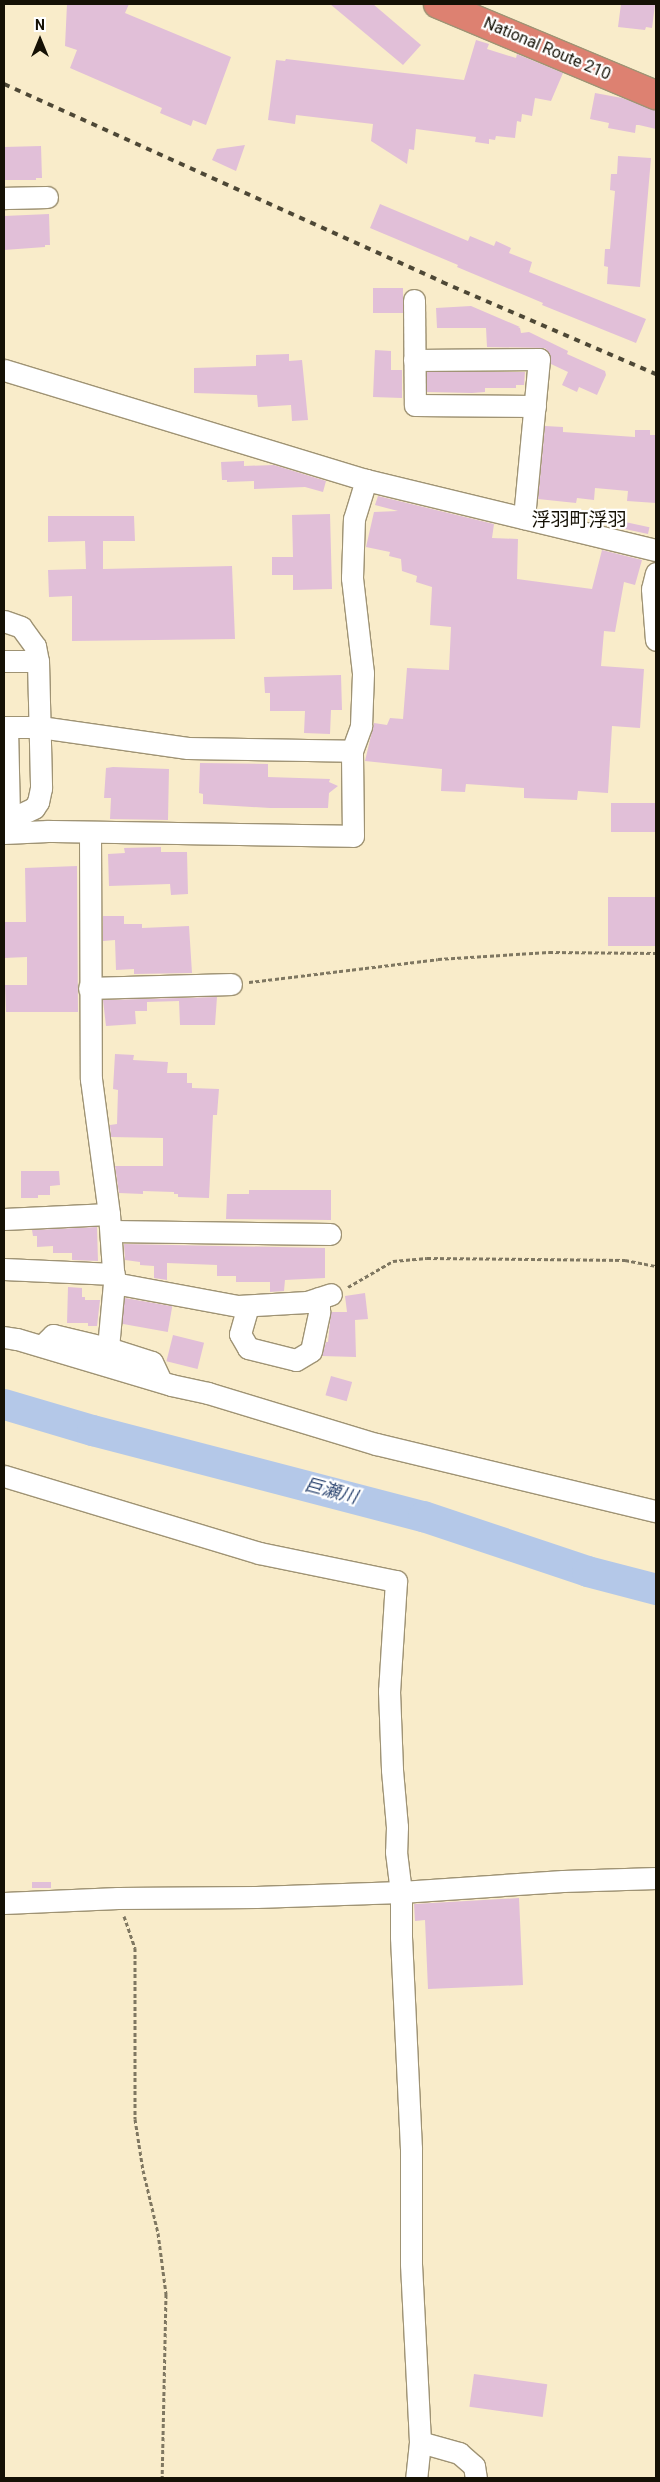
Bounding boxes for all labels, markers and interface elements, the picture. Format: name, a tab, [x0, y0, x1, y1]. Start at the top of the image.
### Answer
street label: National Route 210	[481, 14, 613, 84]
north arrow	[15, 15, 65, 65]
text: N	[35, 17, 45, 33]
district label: 浮羽町浮羽	[532, 509, 626, 531]
water label: 巨瀬川	[302, 1474, 360, 1508]

